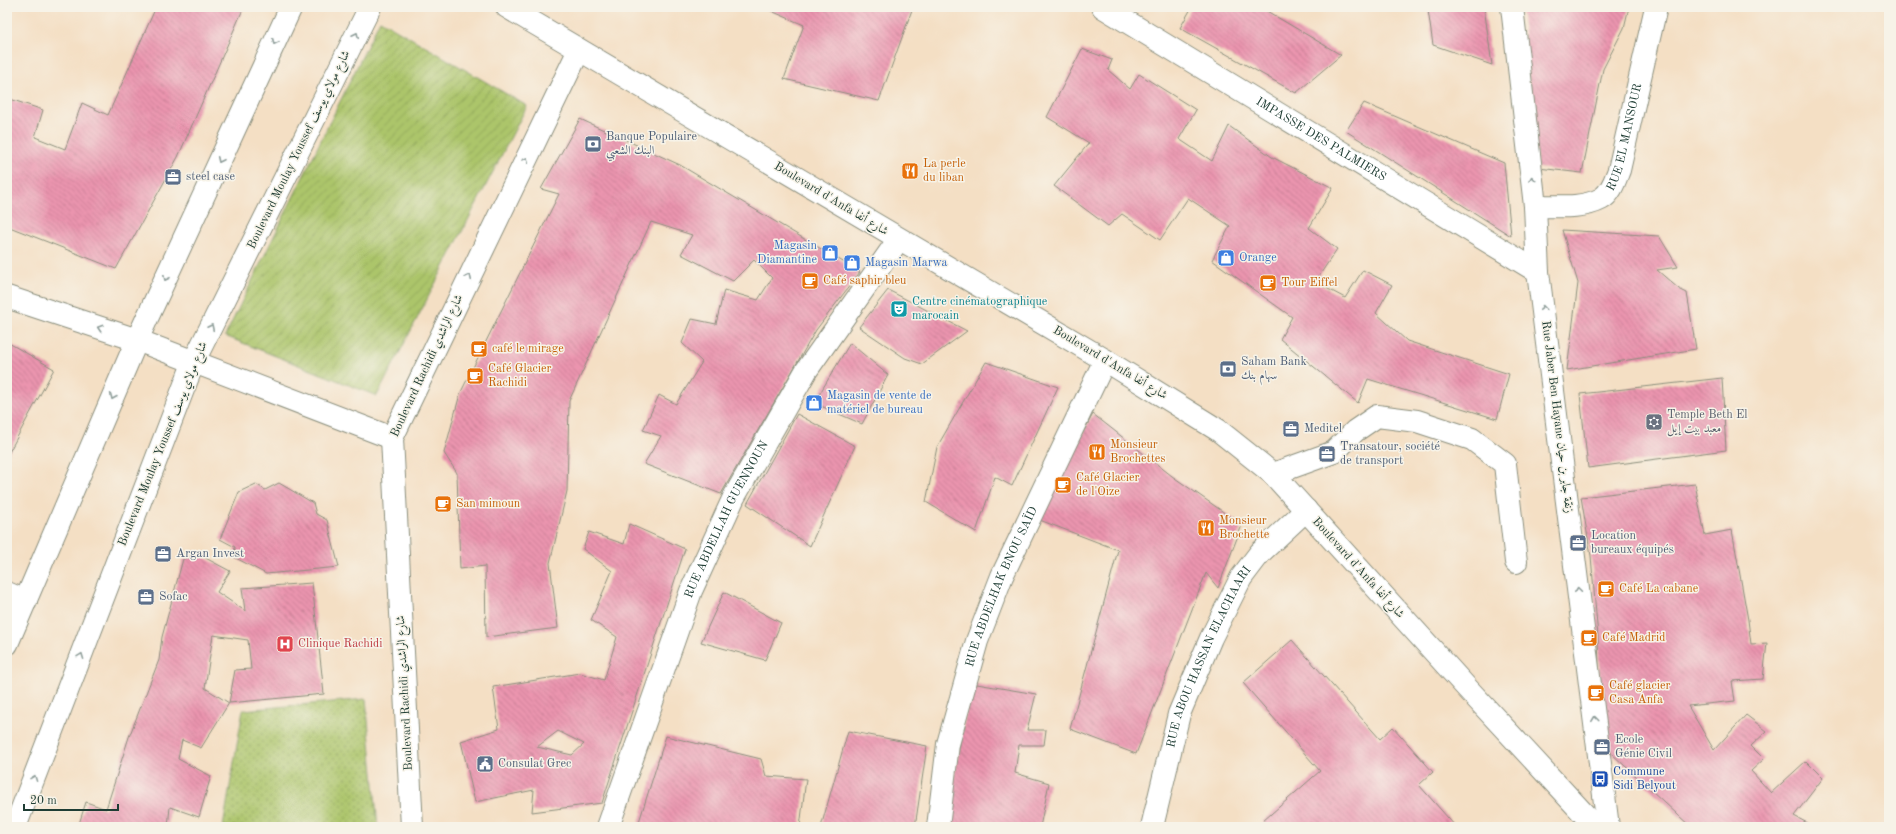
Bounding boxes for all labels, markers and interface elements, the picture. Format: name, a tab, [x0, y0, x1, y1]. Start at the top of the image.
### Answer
one-way arrow	[351, 32, 359, 39]
one-way arrow	[272, 38, 280, 46]
street label: Boulevard Moulay Youssef شارع مولاي يوسف	[246, 49, 356, 253]
street label: RUE EL MANSOUR	[1605, 82, 1645, 193]
street label: IMPASSE DES PALMIERS	[1254, 96, 1388, 184]
place label: Banque Populaire البنك الشعبي	[606, 131, 697, 162]
bank icon: Banque Populaire البنك الشعبي	[583, 134, 603, 154]
one-way arrow	[217, 156, 225, 164]
one-way arrow	[521, 156, 529, 164]
street label: Boulevard d'Anfa شارع أنفا	[770, 158, 892, 241]
place label: La perle du liban	[923, 158, 966, 184]
restaurant icon: La perle du liban	[900, 161, 920, 181]
office icon: steel case	[163, 167, 183, 187]
place label: steel case	[186, 171, 235, 183]
one-way arrow	[1528, 176, 1537, 182]
place label: Magasin Diamantine	[757, 240, 818, 266]
shop icon: Magasin Diamantine	[820, 243, 840, 263]
shop icon: Orange	[1216, 248, 1236, 268]
place label: Orange	[1239, 252, 1277, 264]
shop icon: Magasin Marwa	[842, 253, 862, 273]
place label: Magasin Marwa	[865, 257, 948, 269]
cafe icon: Café saphir bleu	[800, 271, 820, 291]
one-way arrow	[464, 273, 472, 281]
cafe icon: Tour Eiffel	[1258, 273, 1278, 293]
one-way arrow	[163, 274, 171, 282]
place label: Café saphir bleu	[823, 275, 907, 287]
place label: Tour Eiffel	[1281, 277, 1338, 289]
street label: Boulevard Rachidi شارع الراشدي	[389, 293, 469, 441]
place label: Centre cinématographique marocain	[912, 296, 1048, 322]
theatre icon: Centre cinématographique marocain	[889, 299, 909, 319]
one-way arrow	[1539, 305, 1548, 311]
street label: Rue Jaber Ben Hayane زنقة جابر بن حيان	[1539, 320, 1575, 514]
street label: Boulevard d'Anfa شارع أنفا	[1049, 322, 1171, 405]
one-way arrow	[97, 324, 104, 333]
one-way arrow	[206, 324, 213, 331]
cafe icon: café le mirage	[469, 339, 489, 359]
street label: Boulevard Moulay Youssef شارع مولاي يوسف	[116, 340, 213, 549]
place label: café le mirage	[492, 343, 564, 355]
place label: Saham Bank سهام بنك	[1241, 356, 1307, 386]
bank icon: Saham Bank سهام بنك	[1218, 359, 1238, 379]
place label: Café Glacier Rachidi	[488, 363, 552, 389]
cafe icon: Café Glacier Rachidi	[465, 366, 485, 386]
place label: Magasin de vente de matériel de bureau	[827, 390, 932, 416]
one-way arrow	[110, 393, 118, 401]
shop icon: Magasin de vente de matériel de bureau	[804, 393, 824, 413]
place label: Temple Beth El معبد بيت إيل	[1667, 409, 1748, 437]
synagogue icon: Temple Beth El معبد بيت إيل	[1644, 412, 1664, 432]
office icon: Meditel	[1281, 419, 1301, 439]
place label: Meditel	[1304, 423, 1342, 435]
street label: RUE ABDELLAH GUENNOUN	[683, 439, 771, 600]
place label: Monsieur Brochettes	[1110, 439, 1166, 465]
place label: Transatour, société de transport	[1340, 441, 1441, 467]
restaurant icon: Monsieur Brochettes	[1087, 442, 1107, 462]
office icon: Transatour, société de transport	[1317, 444, 1337, 464]
place label: Café Glacier de l'Oize	[1076, 472, 1140, 498]
cafe icon: Café Glacier de l'Oize	[1053, 475, 1073, 495]
cafe icon: San mimoun	[433, 494, 453, 514]
place label: San mimoun	[456, 498, 521, 510]
street label: RUE ABDELHAK BNOU SAÏD	[964, 505, 1040, 668]
street label: Boulevard d'Anfa شارع أنفا	[1307, 513, 1408, 623]
place label: Monsieur Brochette	[1219, 515, 1270, 541]
restaurant icon: Monsieur Brochette	[1196, 518, 1216, 538]
place label: Location bureaux équipés	[1591, 530, 1674, 556]
office icon: Location bureaux équipés	[1568, 533, 1588, 553]
office icon: Argan Invest	[153, 544, 173, 564]
place label: Argan Invest	[176, 548, 244, 560]
street label: RUE ABOU HASSAN ELACHAARI	[1165, 564, 1254, 749]
cafe icon: Café La cabane	[1596, 579, 1616, 599]
place label: Café La cabane	[1619, 583, 1699, 595]
office icon: Sofac	[136, 587, 156, 607]
one-way arrow	[1574, 587, 1583, 593]
place label: Sofac	[159, 591, 188, 603]
street label: Boulevard Rachidi شارع الراشدي	[395, 615, 419, 771]
cafe icon: Café Madrid	[1579, 628, 1599, 648]
place label: Café Madrid	[1602, 632, 1665, 644]
hospital icon: Clinique Rachidi	[275, 634, 295, 654]
place label: Clinique Rachidi	[298, 638, 383, 650]
one-way arrow	[76, 653, 84, 660]
place label: Café glacier Casa Anfa	[1609, 680, 1670, 706]
cafe icon: Café glacier Casa Anfa	[1586, 683, 1606, 703]
one-way arrow	[1591, 716, 1600, 722]
place label: Ecole Génie Civil	[1615, 734, 1672, 760]
office icon: Ecole Génie Civil	[1592, 737, 1612, 757]
public building icon: Consulat Grec	[475, 754, 495, 774]
place label: Consulat Grec	[498, 758, 571, 770]
place label: Commune Sidi Belyout	[1613, 766, 1676, 792]
bus stop icon: Commune Sidi Belyout	[1590, 769, 1610, 789]
one-way arrow	[30, 774, 38, 781]
scale bar	[24, 786, 118, 812]
text: 20 m	[30, 795, 57, 807]

